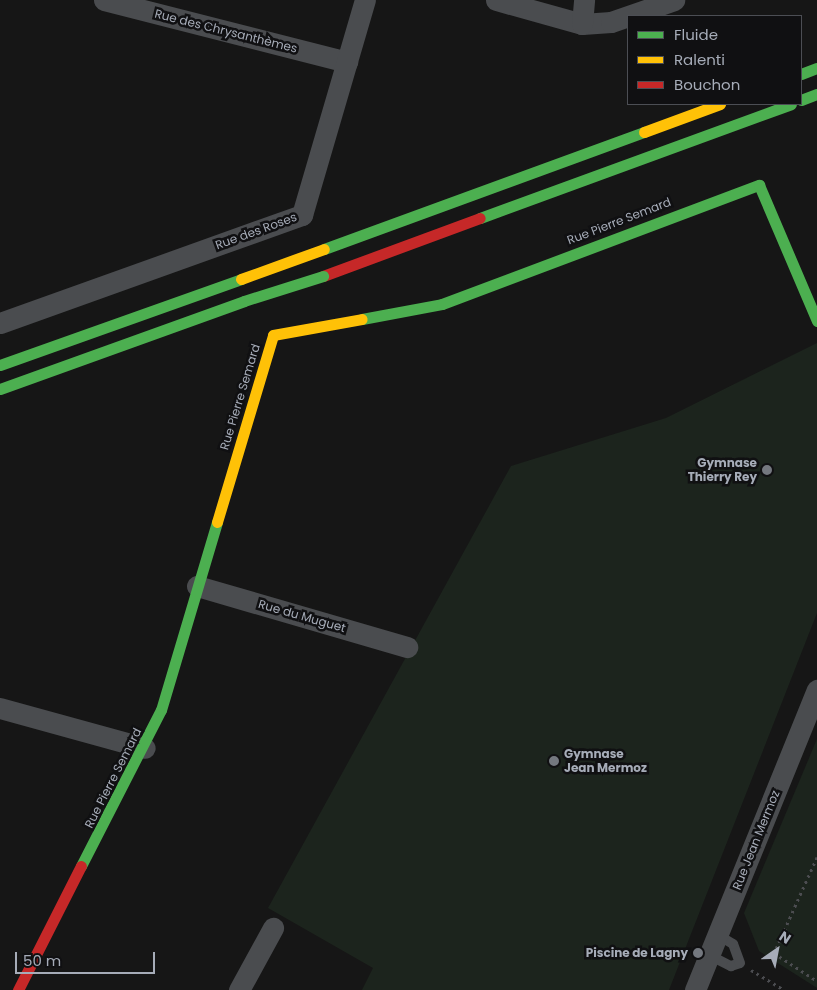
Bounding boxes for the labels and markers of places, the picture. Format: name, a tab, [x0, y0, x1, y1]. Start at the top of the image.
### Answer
place label: Gymnase Thierry Rey	[688, 456, 757, 484]
marker: Gymnase Thierry Rey	[761, 464, 773, 476]
place label: Gymnase Jean Mermoz	[564, 747, 647, 775]
marker: Gymnase Jean Mermoz	[548, 755, 560, 767]
place label: Piscine de Lagny	[586, 946, 688, 960]
marker: Piscine de Lagny	[692, 947, 704, 959]

